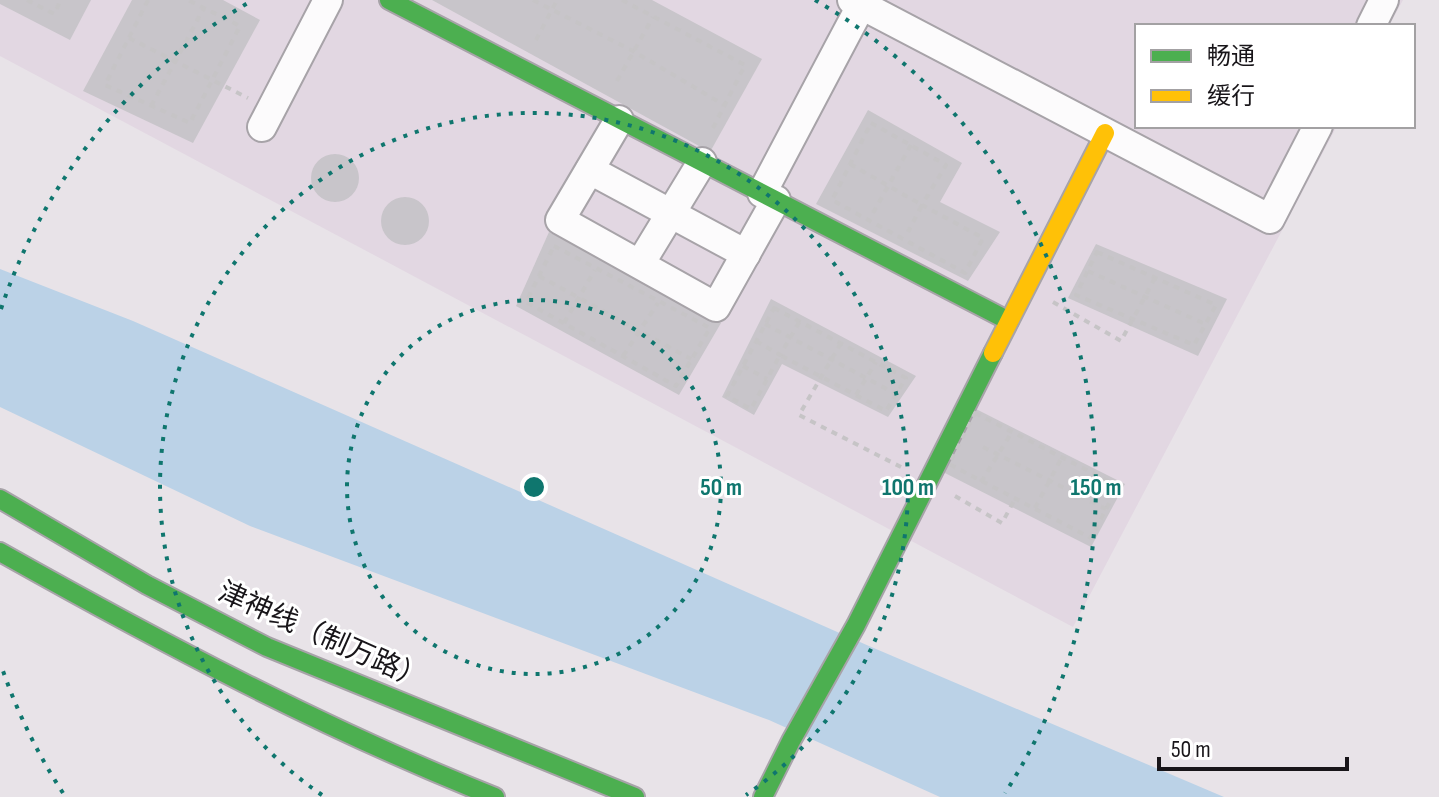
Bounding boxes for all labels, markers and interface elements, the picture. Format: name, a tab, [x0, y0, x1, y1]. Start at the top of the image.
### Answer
legend	[1135, 24, 1415, 128]
text: 畅通	[1207, 42, 1255, 71]
text: 缓行	[1207, 82, 1255, 111]
centre of rings	[520, 473, 548, 501]
text: 50 m	[700, 473, 742, 502]
text: 100 m	[882, 473, 934, 502]
text: 150 m	[1070, 473, 1122, 502]
street label: 津神线（制万路）	[213, 575, 431, 697]
scale bar	[1159, 721, 1347, 771]
text: 50 m	[1171, 735, 1211, 764]

